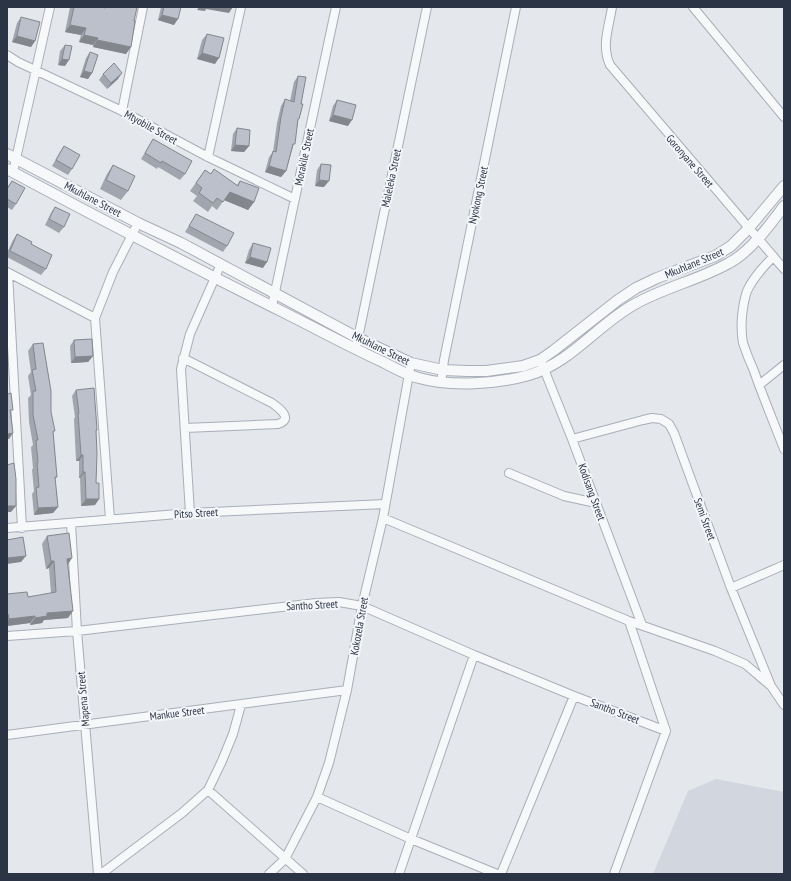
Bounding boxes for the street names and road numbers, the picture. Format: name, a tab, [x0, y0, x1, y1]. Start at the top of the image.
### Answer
street label: Mtyobile Street	[122, 107, 180, 147]
street label: Morakile Street	[291, 127, 317, 187]
street label: Goronyane Street	[663, 132, 717, 190]
street label: Maleleka Street	[378, 147, 404, 209]
street label: Nyokong Street	[465, 165, 491, 225]
street label: Mkuhlane Street	[62, 178, 124, 220]
street label: Mkuhlane Street	[663, 244, 725, 282]
street label: Mkuhlane Street	[350, 328, 412, 368]
street label: Kodisang Street	[575, 462, 609, 522]
street label: Semi Street	[691, 496, 719, 542]
street label: Pitso Street	[174, 505, 218, 521]
street label: Kokozela Street	[347, 596, 371, 656]
street label: Santho Street	[286, 597, 338, 613]
street label: Mapena Street	[74, 671, 92, 727]
street label: Santho Street	[588, 695, 642, 727]
street label: Mankue Street	[149, 703, 205, 723]

